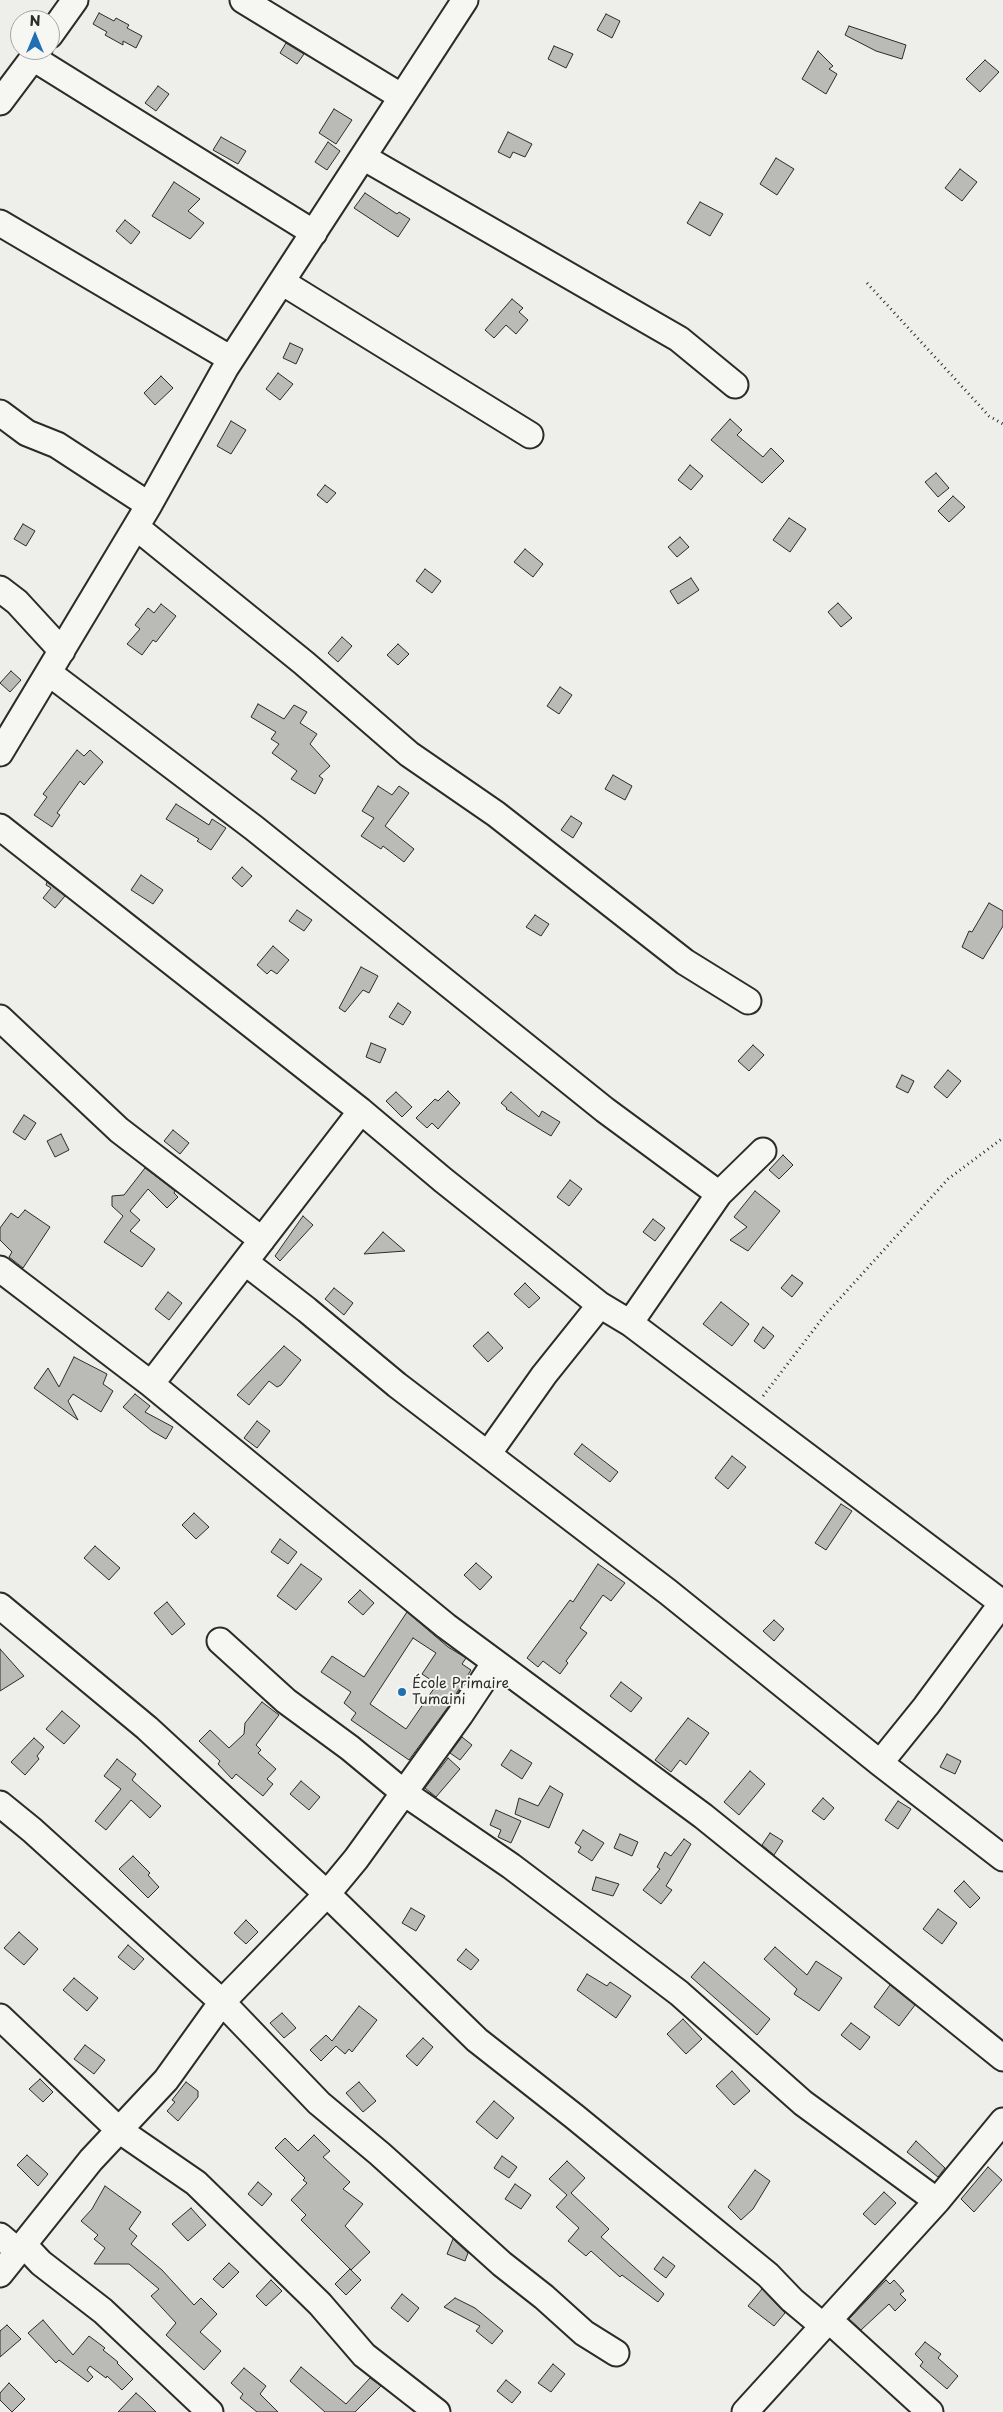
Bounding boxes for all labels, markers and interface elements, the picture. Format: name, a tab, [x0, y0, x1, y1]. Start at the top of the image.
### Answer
north arrow	[10, 10, 60, 60]
text: N	[29, 10, 41, 31]
place label: École Primaire Tumaini	[412, 1676, 509, 1708]
marker: École Primaire Tumaini	[396, 1686, 408, 1698]

